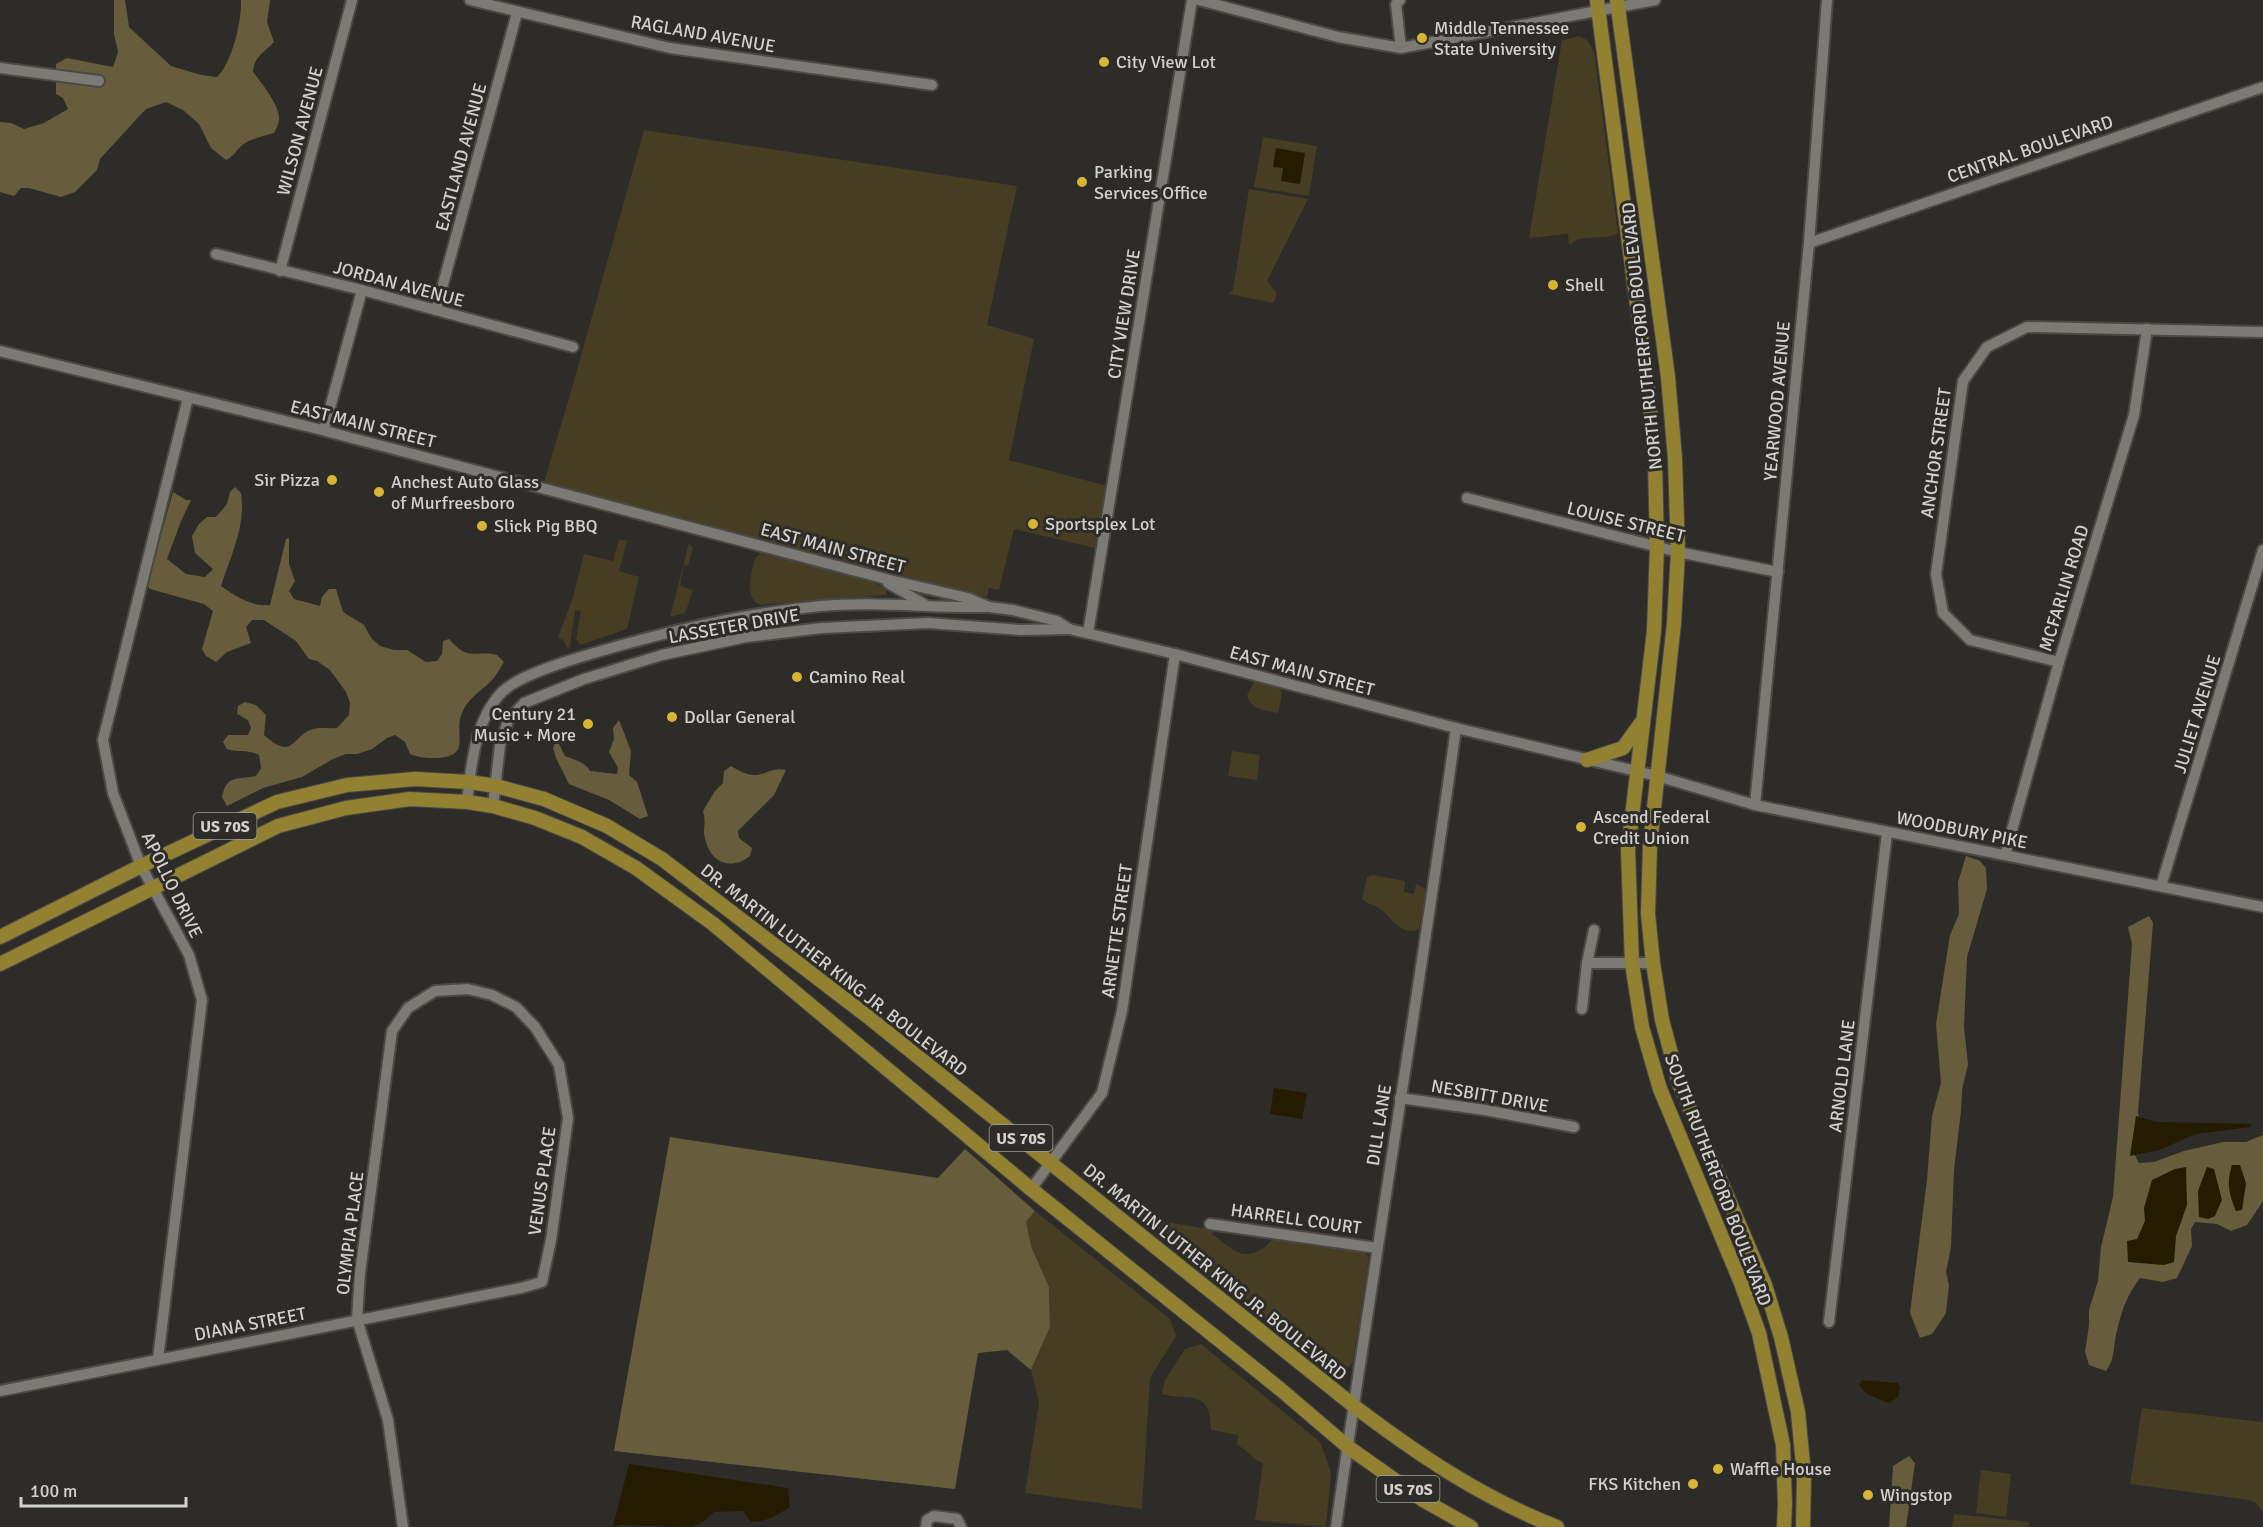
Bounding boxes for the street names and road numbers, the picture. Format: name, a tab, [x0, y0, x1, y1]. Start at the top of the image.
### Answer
street label: RAGLAND AVENUE	[629, 10, 777, 58]
street label: WILSON AVENUE	[272, 64, 328, 198]
street label: EASTLAND AVENUE	[431, 80, 491, 234]
street label: CENTRAL BOULEVARD	[1944, 110, 2116, 188]
street label: NORTH RUTHERFORD BOULEVARD	[1617, 201, 1667, 471]
street label: CITY VIEW DRIVE	[1103, 247, 1145, 381]
street label: JORDAN AVENUE	[331, 256, 467, 312]
street label: YEARWOOD AVENUE	[1759, 320, 1795, 482]
street label: ANCHOR STREET	[1916, 386, 1956, 520]
street label: EAST MAIN STREET	[288, 395, 438, 453]
street label: LOUISE STREET	[1565, 497, 1687, 547]
street label: EAST MAIN STREET	[758, 518, 908, 578]
street label: MCFARLIN ROAD	[2034, 522, 2094, 654]
street label: LASSETER DRIVE	[667, 604, 801, 648]
street label: EAST MAIN STREET	[1227, 641, 1377, 701]
street label: JULIET AVENUE	[2169, 652, 2225, 776]
street label: WOODBURY PIKE	[1894, 806, 2030, 854]
road number: US 70S	[194, 813, 256, 839]
street label: APOLLO DRIVE	[137, 828, 207, 942]
street label: DR. MARTIN LUTHER KING JR. BOULEVARD	[696, 859, 972, 1081]
street label: ARNETTE STREET	[1097, 862, 1137, 999]
street label: ARNOLD LANE	[1824, 1018, 1860, 1134]
street label: SOUTH RUTHERFORD BOULEVARD	[1660, 1051, 1776, 1309]
street label: NESBITT DRIVE	[1429, 1075, 1551, 1117]
street label: DILL LANE	[1362, 1083, 1396, 1167]
street label: VENUS PLACE	[523, 1125, 561, 1237]
road number: US 70S	[990, 1125, 1052, 1151]
street label: DR. MARTIN LUTHER KING JR. BOULEVARD	[1079, 1159, 1351, 1385]
street label: OLYMPIA PLACE	[332, 1170, 368, 1296]
street label: HARRELL COURT	[1229, 1199, 1363, 1239]
street label: DIANA STREET	[192, 1302, 308, 1346]
road number: US 70S	[1376, 1476, 1440, 1502]

